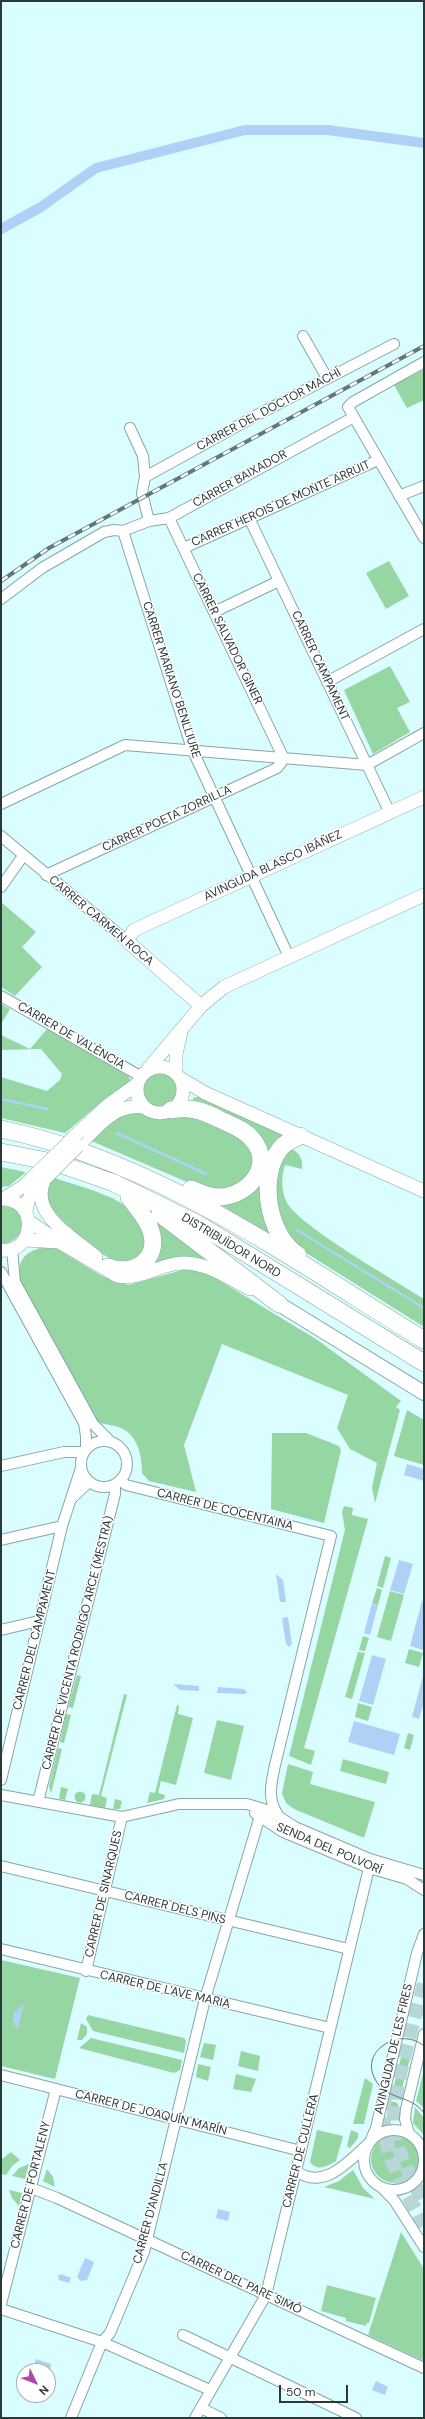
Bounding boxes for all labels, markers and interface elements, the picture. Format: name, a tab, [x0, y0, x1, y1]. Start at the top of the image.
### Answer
street label: CARRER DEL DOCTOR MACHÍ	[194, 366, 344, 454]
street label: CARRER BAIXADOR	[190, 447, 290, 511]
street label: CARRER HEROIS DE MONTE ARRUIT	[189, 458, 373, 550]
street label: CARRER SALVADOR GINER	[189, 571, 265, 707]
street label: CARRER MARIANO BENLLIURE	[139, 600, 203, 760]
street label: CARRER CAMPAMENT	[288, 609, 352, 723]
street label: CARRER POETA ZORRILLA	[100, 783, 234, 855]
street label: AVINGUDA BLASCO IBÁÑEZ	[202, 828, 344, 904]
street label: CARRER CARMEN ROCA	[46, 873, 156, 969]
street label: CARRER DE VALÈNCIA	[15, 999, 127, 1073]
street label: DISTRIBUÏDOR NORD	[179, 1211, 283, 1281]
street label: CARRER DE COCENTAINA	[155, 1486, 295, 1534]
street label: CARRER DE VICENTA RODRIGO ARCE (MESTRA)	[39, 1515, 117, 1771]
street label: CARRER DEL CAMPAMENT	[11, 1568, 59, 1712]
street label: SENDA DEL POLVORÍ	[274, 1820, 384, 1878]
street label: CARRER DE SINARQUES	[82, 1829, 126, 1959]
street label: CARRER DELS PINS	[123, 1888, 227, 1928]
street label: CARRER DE L'AVE MARIA	[98, 1968, 232, 2012]
street label: AVINGUDA DE LES FIRES	[372, 1982, 416, 2116]
street label: CARRER DE JOAQUÍN MARÍN	[74, 2087, 228, 2139]
street label: CARRER DE CULLERA	[280, 2093, 322, 2209]
street label: CARRER DE FORTALENY	[8, 2120, 54, 2250]
street label: CARRER D'ANDILLA	[130, 2160, 172, 2266]
street label: CARRER DEL PARE SIMÓ	[178, 2248, 304, 2318]
north arrow	[16, 2363, 56, 2403]
scale bar	[281, 2377, 350, 2403]
text: N	[36, 2383, 52, 2398]
text: 50 m	[286, 2384, 315, 2400]

